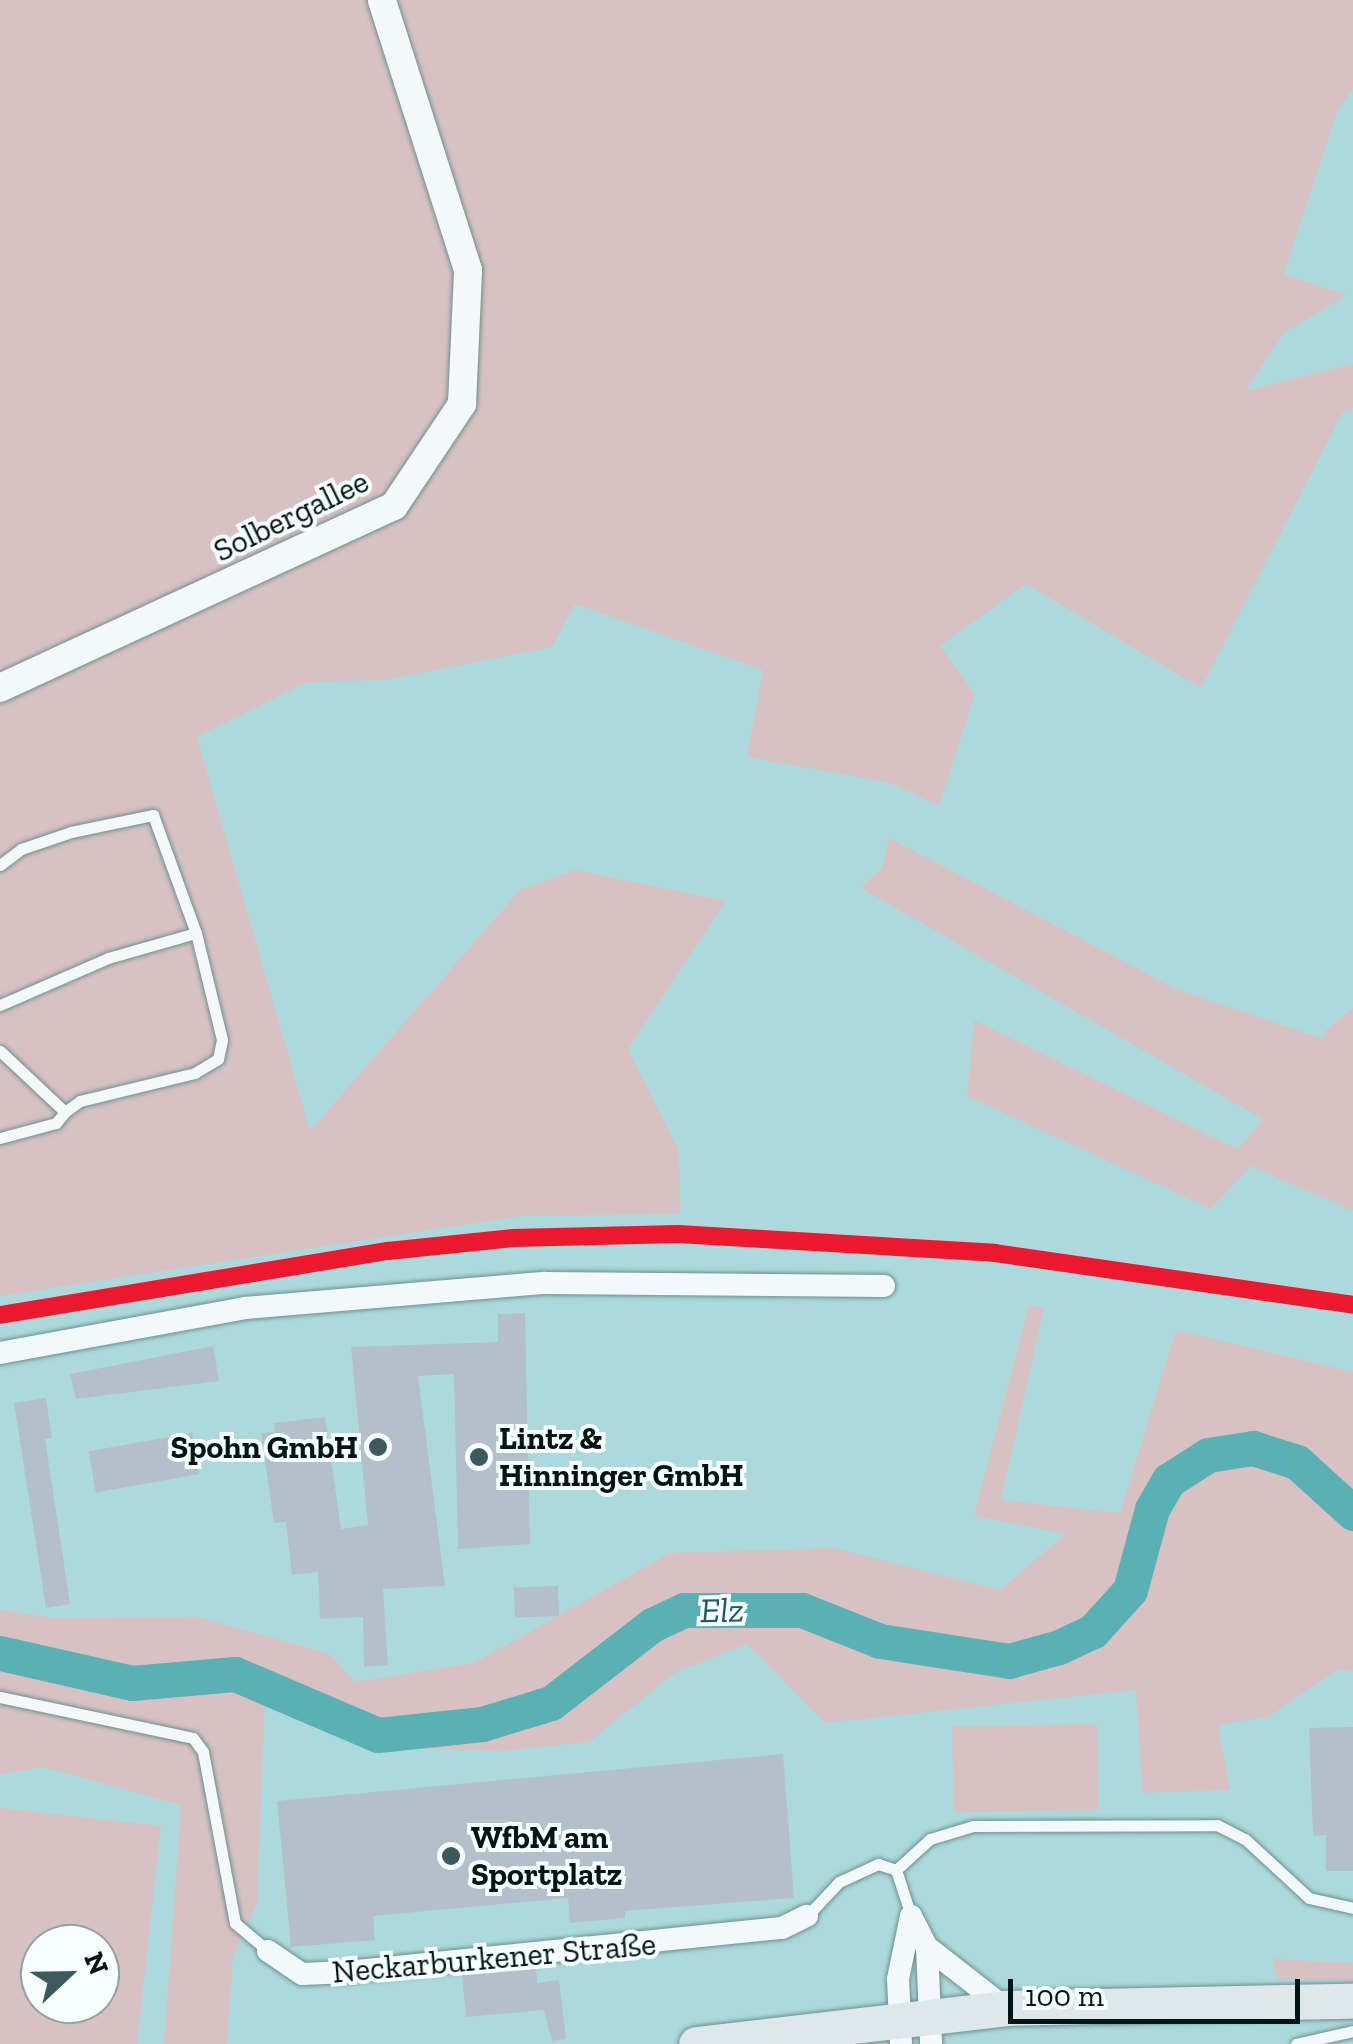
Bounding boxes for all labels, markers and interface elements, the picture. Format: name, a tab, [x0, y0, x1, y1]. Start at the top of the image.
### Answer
street label: Solbergallee	[207, 462, 375, 570]
place label: Lintz & Hinninger GmbH	[499, 1420, 744, 1495]
place label: Spohn GmbH	[170, 1428, 358, 1466]
marker: Spohn GmbH	[367, 1436, 389, 1458]
marker: Lintz & Hinninger GmbH	[468, 1446, 490, 1468]
water label: Elz	[700, 1589, 744, 1631]
place label: WfbM am Sportplatz	[471, 1819, 622, 1894]
marker: WfbM am Sportplatz	[440, 1845, 462, 1867]
north arrow	[20, 1924, 120, 2024]
street label: Neckarburkener Straße	[330, 1925, 658, 1991]
text: N	[77, 1947, 116, 1979]
scale bar	[1013, 1959, 1306, 2021]
text: 100 m	[1025, 1978, 1104, 2014]

